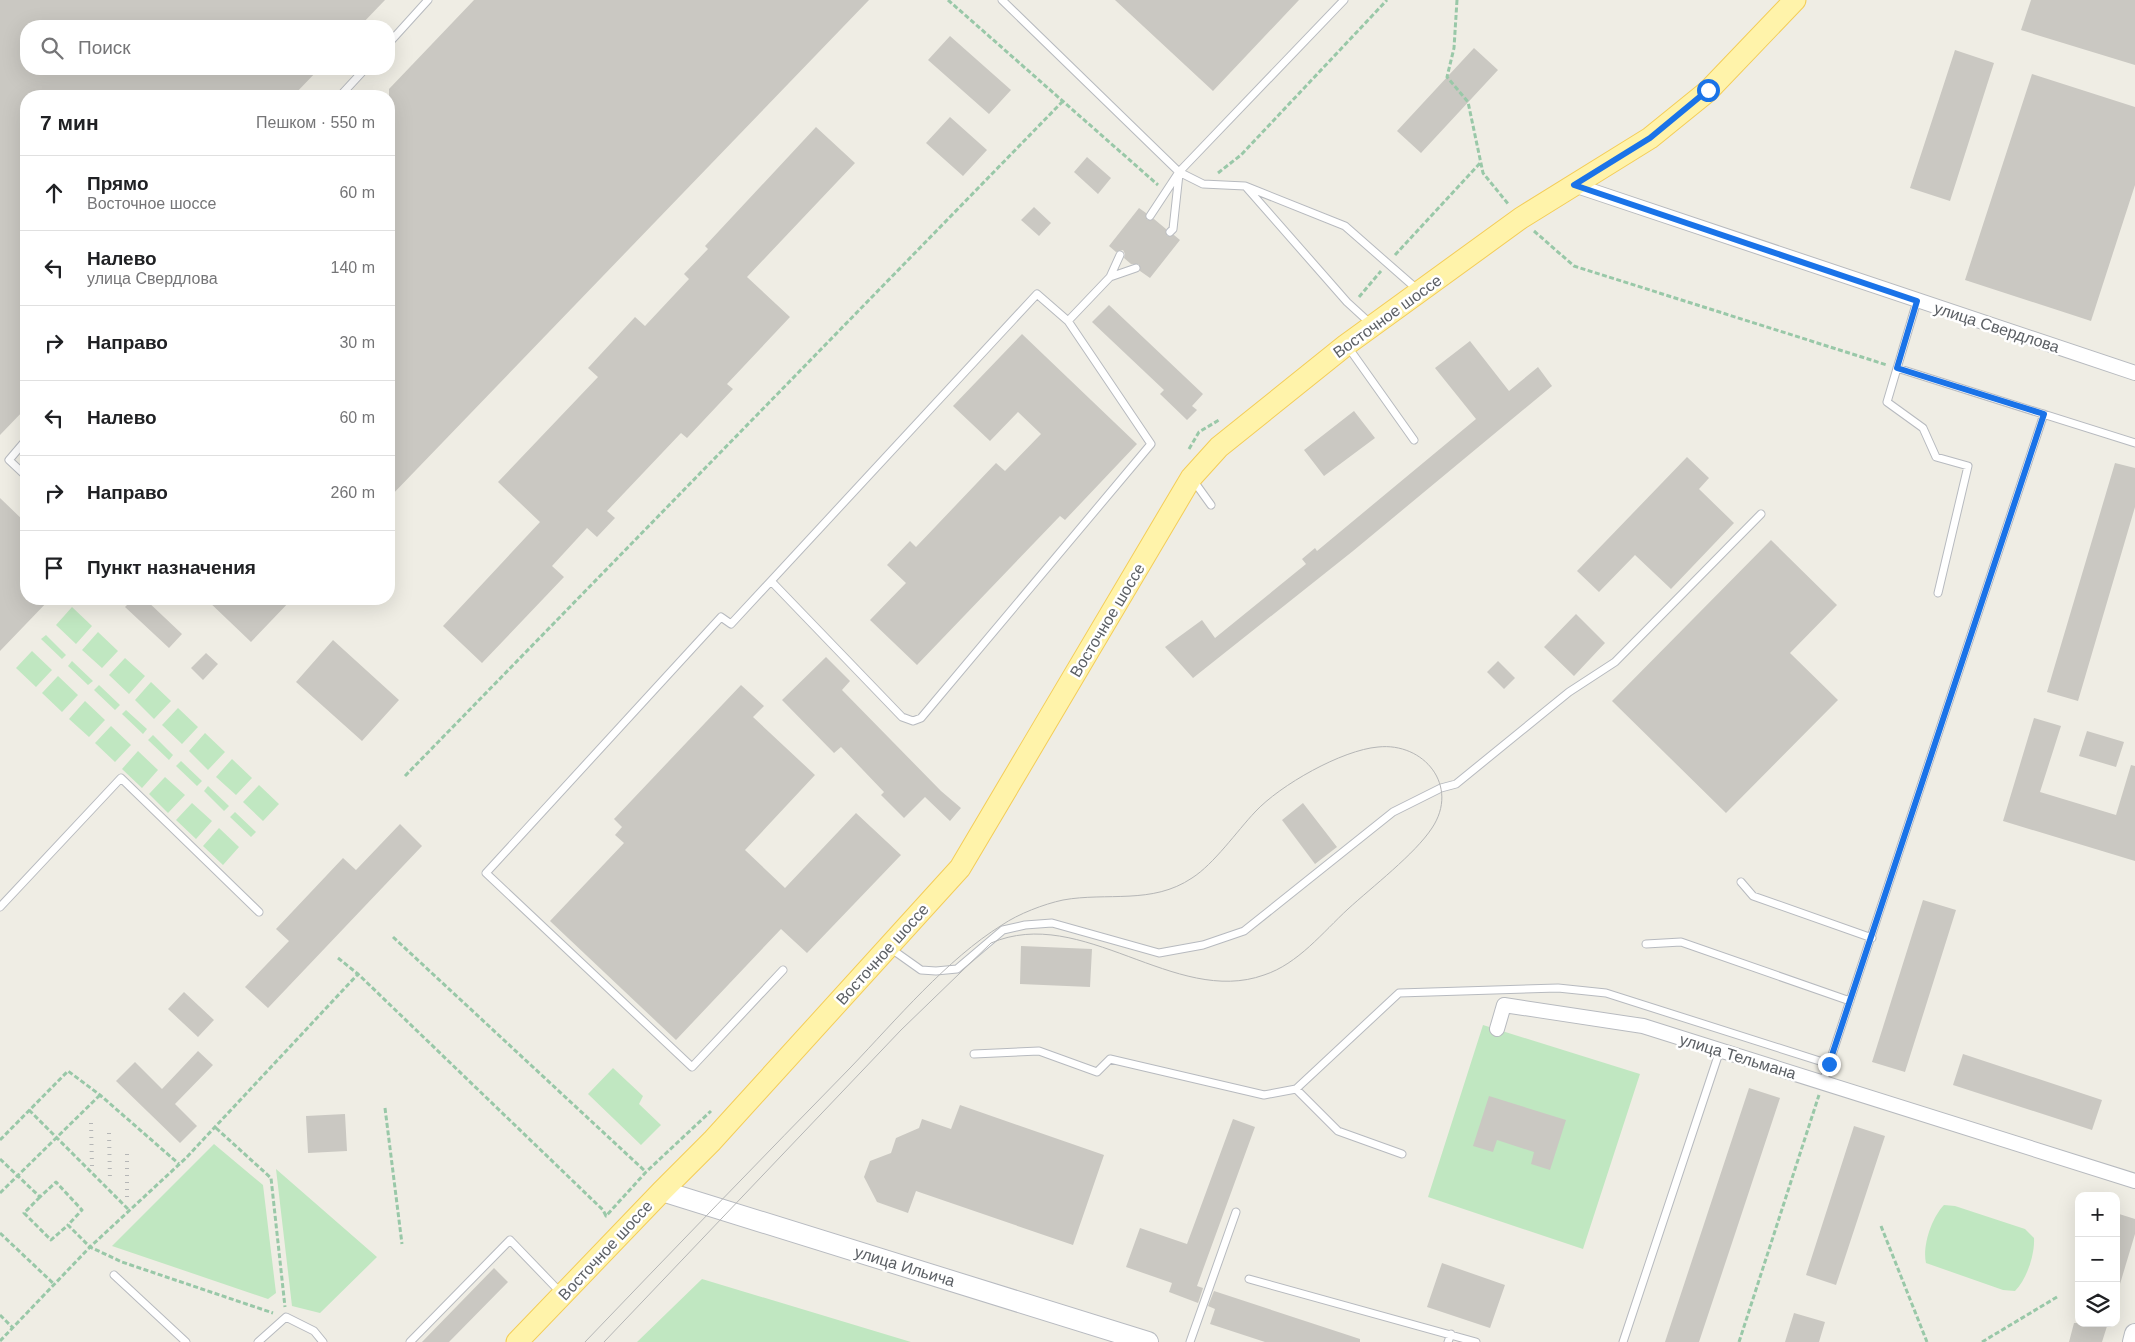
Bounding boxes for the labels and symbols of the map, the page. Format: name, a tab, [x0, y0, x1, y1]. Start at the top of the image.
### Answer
route start	[1697, 79, 1720, 102]
street label: Восточное шоссе	[1330, 271, 1445, 361]
street label: улица Свердлова	[1932, 299, 2062, 356]
street label: Восточное шоссе	[1067, 560, 1148, 680]
street label: Восточное шоссе	[833, 901, 932, 1008]
street label: улица Тельмана	[1678, 1031, 1798, 1082]
route end	[1818, 1053, 1841, 1076]
street label: Восточное шоссе	[555, 1197, 656, 1303]
street label: улица Ильича	[853, 1243, 957, 1290]

